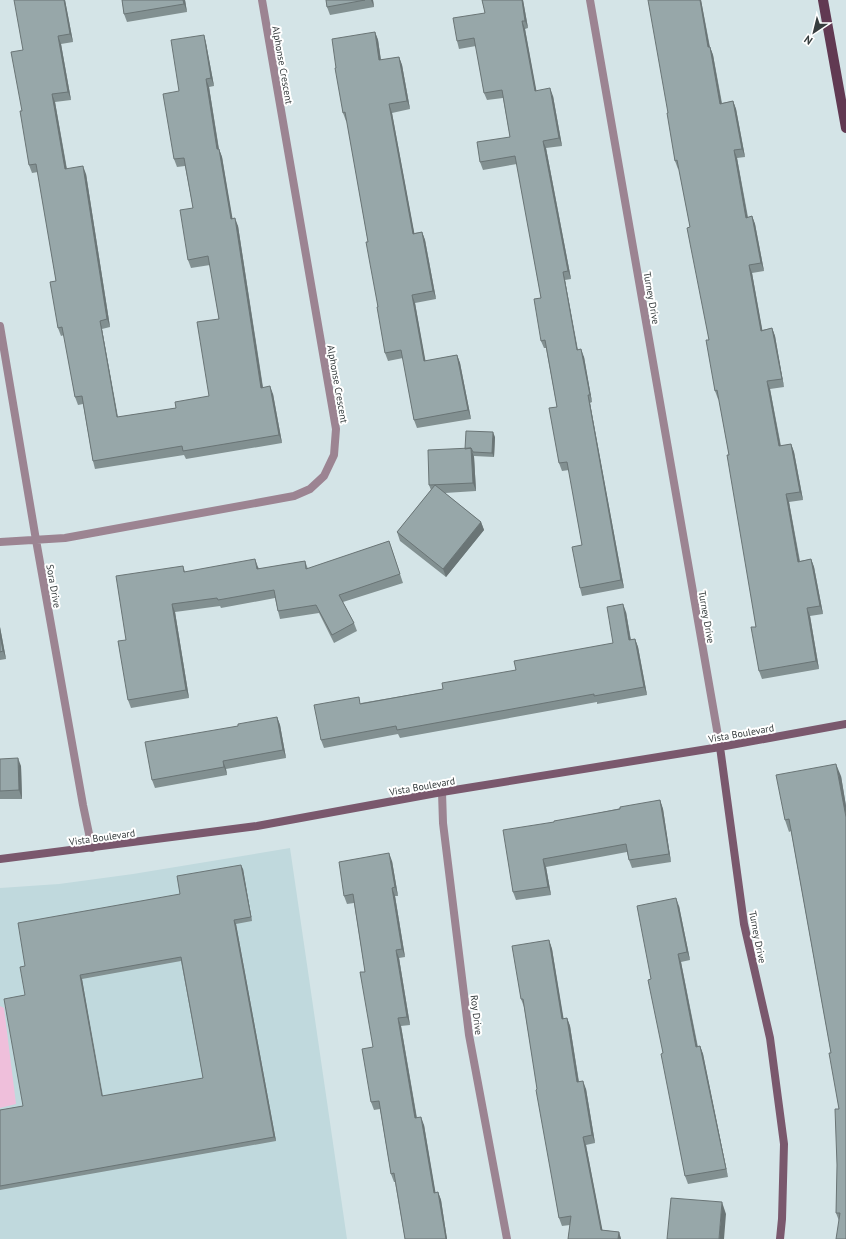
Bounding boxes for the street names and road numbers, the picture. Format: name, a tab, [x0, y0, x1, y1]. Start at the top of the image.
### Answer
street label: Alphonse Crescent	[269, 25, 296, 106]
street label: Turney Drive	[641, 271, 663, 325]
street label: Alphonse Crescent	[324, 344, 351, 425]
street label: Sora Drive	[43, 563, 64, 609]
street label: Turney Drive	[696, 590, 718, 644]
street label: Vista Boulevard	[706, 721, 775, 746]
street label: Vista Boulevard	[387, 774, 456, 799]
street label: Vista Boulevard	[67, 826, 136, 849]
street label: Turney Drive	[746, 910, 769, 964]
street label: Roy Drive	[468, 994, 485, 1036]

